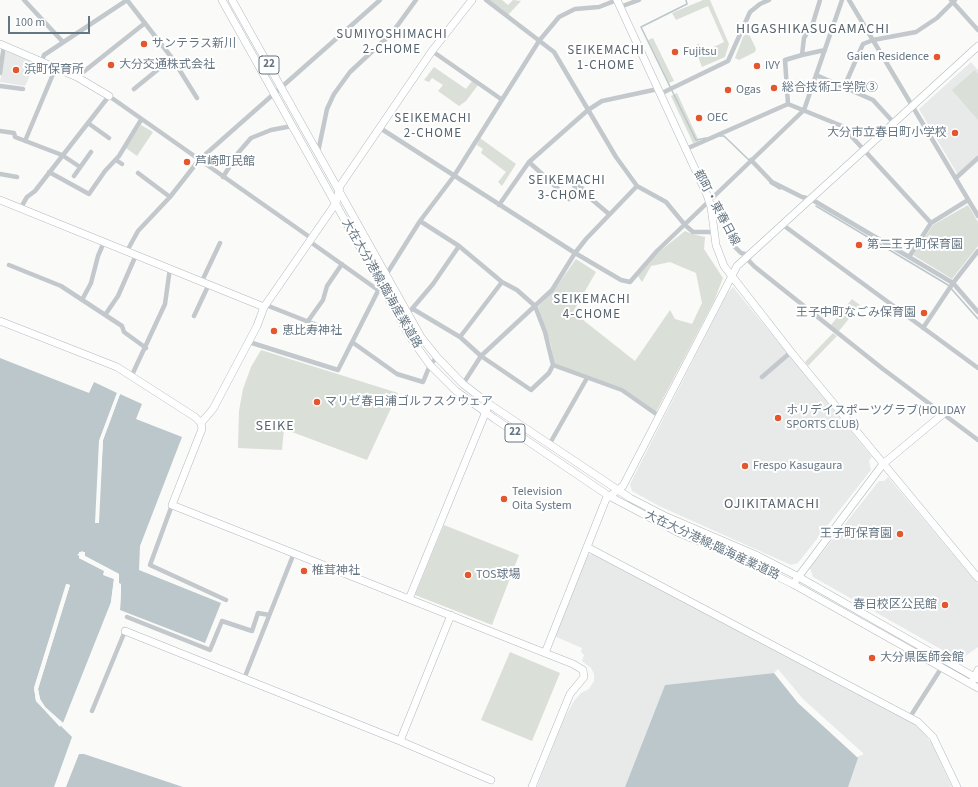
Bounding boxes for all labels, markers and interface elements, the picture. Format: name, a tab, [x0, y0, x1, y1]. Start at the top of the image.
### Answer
scale bar	[10, 8, 92, 34]
text: 100 m	[15, 14, 45, 31]
district label: HIGASHIKASUGAMACHI	[736, 22, 890, 38]
district label: SUMIYOSHIMACHI 2-CHOME	[336, 27, 448, 58]
place label: サンテラス新川	[152, 37, 236, 51]
marker: サンテラス新川	[139, 39, 149, 49]
district label: SEIKEMACHI 1-CHOME	[567, 43, 645, 74]
place label: Fujitsu	[683, 45, 717, 59]
marker: Fujitsu	[670, 47, 680, 57]
place label: Gaien Residence	[847, 50, 929, 64]
marker: Gaien Residence	[932, 52, 942, 62]
road number: 22	[259, 56, 279, 74]
place label: 大分交通株式会社	[119, 58, 215, 72]
place label: IVY	[765, 59, 780, 73]
marker: 大分交通株式会社	[106, 60, 116, 70]
marker: IVY	[752, 61, 762, 71]
place label: 浜町保育所	[24, 63, 84, 77]
marker: 浜町保育所	[11, 65, 21, 75]
place label: 総合技術工学院③	[782, 81, 878, 95]
place label: Ogas	[736, 83, 761, 97]
marker: 総合技術工学院③	[769, 83, 779, 93]
marker: Ogas	[723, 85, 733, 95]
district label: SEIKEMACHI 2-CHOME	[394, 111, 472, 142]
place label: OEC	[707, 111, 728, 125]
marker: OEC	[694, 113, 704, 123]
place label: 大分市立春日町小学校	[827, 126, 947, 140]
marker: 大分市立春日町小学校	[950, 128, 960, 138]
place label: 芦崎町民館	[195, 155, 255, 169]
marker: 芦崎町民館	[182, 157, 192, 167]
street label: 都町・東春日線	[690, 168, 742, 248]
district label: SEIKEMACHI 3-CHOME	[528, 173, 606, 204]
street label: 大在大分港線;臨海産業道路	[338, 217, 424, 351]
place label: 第二王子町保育園	[867, 238, 963, 252]
marker: 第二王子町保育園	[854, 240, 864, 250]
district label: SEIKEMACHI 4-CHOME	[553, 292, 631, 323]
place label: 王子中町なごみ保育園	[796, 306, 916, 320]
marker: 王子中町なごみ保育園	[919, 308, 929, 318]
place label: 恵比寿神社	[282, 324, 342, 338]
marker: 恵比寿神社	[269, 326, 279, 336]
place label: マリゼ春日浦ゴルフスクウェア	[325, 395, 493, 409]
marker: マリゼ春日浦ゴルフスクウェア	[312, 397, 322, 407]
place label: ホリデイスポーツグラブ(HOLIDAY SPORTS CLUB)	[786, 404, 966, 432]
marker: ホリデイスポーツグラブ(HOLIDAY SPORTS CLUB)	[773, 413, 783, 423]
district label: SEIKE	[255, 419, 295, 435]
road number: 22	[505, 424, 525, 442]
place label: Frespo Kasugaura	[753, 459, 842, 473]
marker: Frespo Kasugaura	[740, 461, 750, 471]
place label: Television Oita System	[512, 485, 572, 513]
marker: Television Oita System	[499, 494, 509, 504]
district label: OJIKITAMACHI	[724, 497, 820, 513]
street label: 大在大分港線;臨海産業道路	[642, 508, 782, 584]
place label: 王子町保育園	[820, 527, 892, 541]
marker: 王子町保育園	[895, 529, 905, 539]
place label: 椎茸神社	[312, 564, 360, 578]
marker: 椎茸神社	[299, 566, 309, 576]
place label: TOS球場	[476, 568, 521, 582]
marker: TOS球場	[463, 570, 473, 580]
place label: 春日校区公民館	[853, 598, 937, 612]
marker: 春日校区公民館	[940, 600, 950, 610]
place label: 大分県医師会館	[880, 651, 964, 665]
marker: 大分県医師会館	[867, 653, 877, 663]

